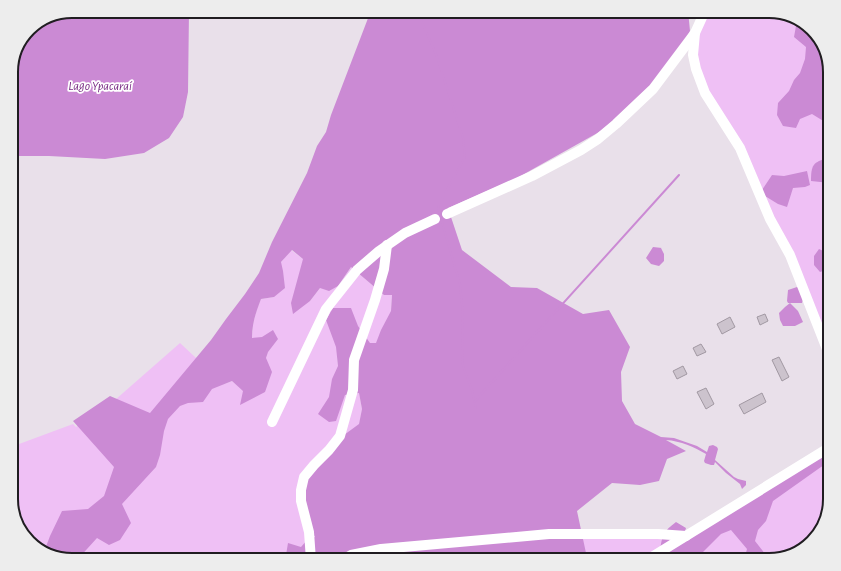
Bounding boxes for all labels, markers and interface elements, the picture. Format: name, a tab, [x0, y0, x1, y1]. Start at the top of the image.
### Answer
water label: Lago Ypacaraí	[68, 80, 133, 93]

